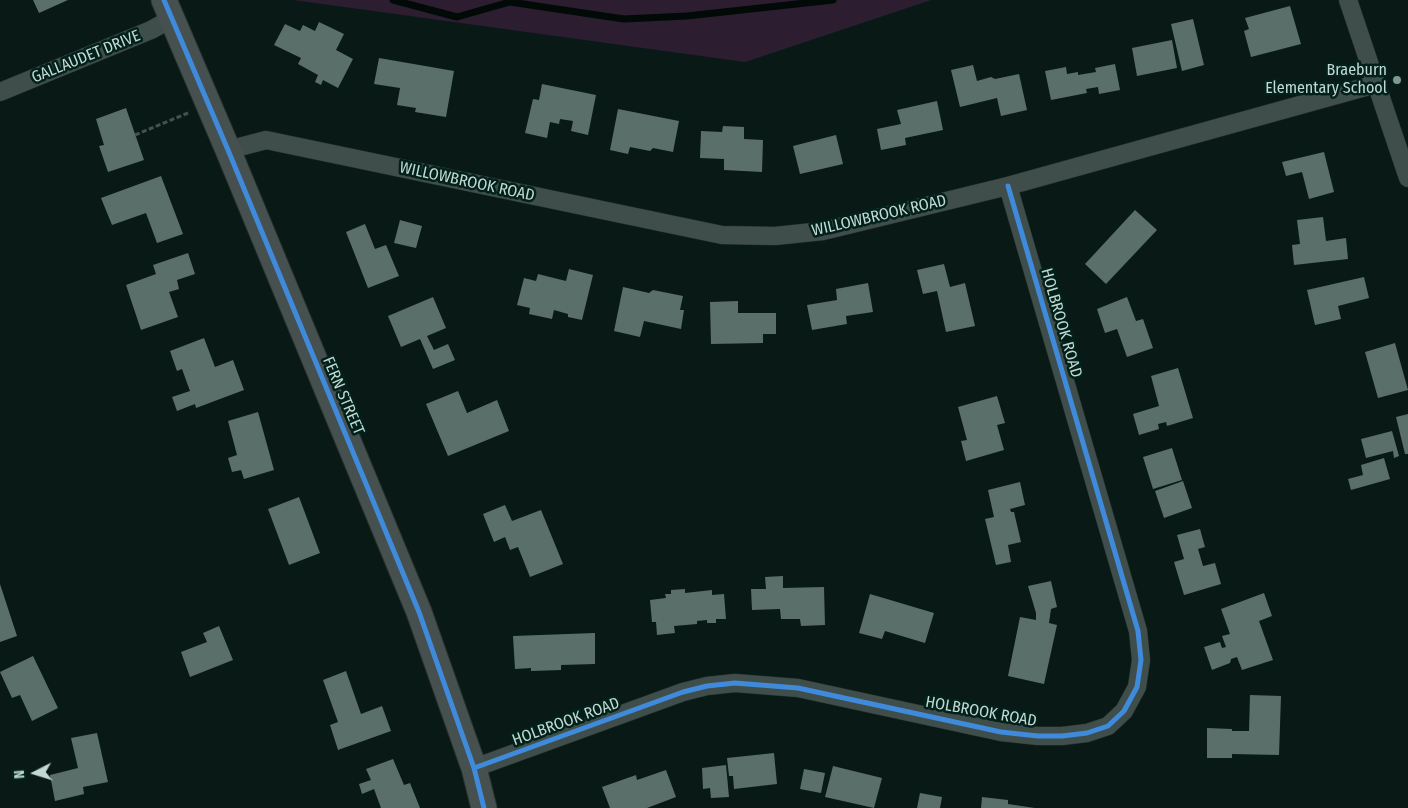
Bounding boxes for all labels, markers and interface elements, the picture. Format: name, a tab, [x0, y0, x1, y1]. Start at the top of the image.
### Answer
street label: GALLAUDET DRIVE	[29, 27, 143, 87]
place label: Braeburn Elementary School	[1265, 61, 1387, 99]
marker: Braeburn Elementary School	[1391, 74, 1403, 86]
street label: WILLOWBROOK ROAD	[398, 158, 536, 206]
street label: WILLOWBROOK ROAD	[810, 191, 948, 241]
street label: HOLBROOK ROAD	[1036, 266, 1086, 380]
street label: FERN STREET	[318, 354, 368, 438]
street label: HOLBROOK ROAD	[924, 693, 1038, 731]
street label: HOLBROOK ROAD	[510, 694, 622, 750]
north arrow	[10, 748, 60, 798]
text: N	[11, 769, 28, 779]

